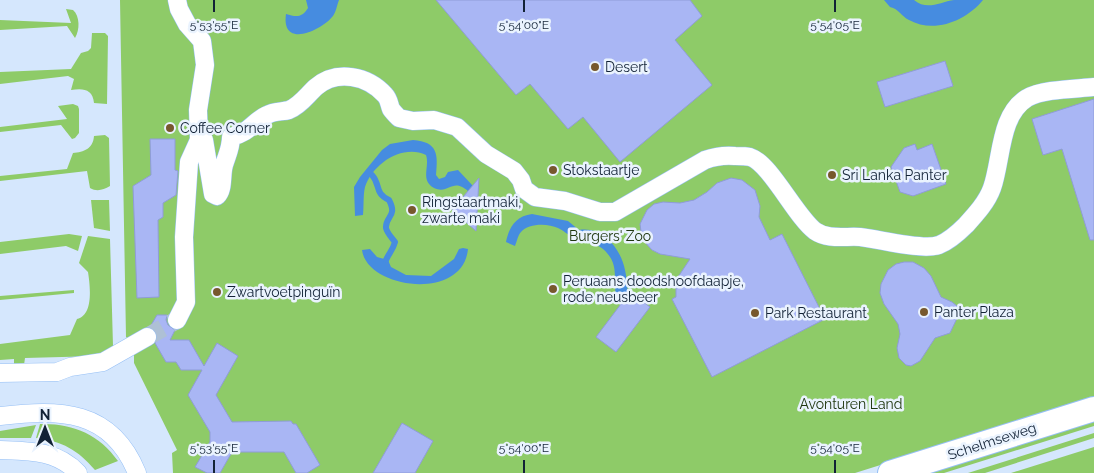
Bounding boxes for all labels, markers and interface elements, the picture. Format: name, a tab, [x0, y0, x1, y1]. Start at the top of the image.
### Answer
text: 5°53'55"E	[190, 18, 238, 32]
text: 5°54'00"E	[499, 18, 549, 32]
text: 5°54'05"E	[810, 18, 860, 32]
place label: Desert	[605, 59, 648, 75]
marker: Desert	[589, 61, 601, 73]
place label: Coffee Corner	[180, 120, 270, 136]
marker: Coffee Corner	[164, 122, 176, 134]
place label: Stokstaartje	[563, 162, 639, 178]
marker: Stokstaartje	[547, 164, 559, 176]
place label: Sri Lanka Panter	[842, 167, 947, 183]
marker: Sri Lanka Panter	[826, 169, 838, 181]
place label: Ringstaartmaki, zwarte maki	[422, 194, 521, 226]
marker: Ringstaartmaki, zwarte maki	[406, 204, 418, 216]
park label: Burgers' Zoo	[569, 228, 651, 244]
place label: Peruaans doodshoofdaapje, rode neusbeer	[563, 273, 744, 305]
marker: Peruaans doodshoofdaapje, rode neusbeer	[547, 283, 559, 295]
place label: Zwartvoetpinguïn	[227, 284, 340, 300]
marker: Zwartvoetpinguïn	[211, 286, 223, 298]
place label: Panter Plaza	[934, 304, 1014, 320]
place label: Park Restaurant	[765, 305, 867, 321]
marker: Panter Plaza	[918, 306, 930, 318]
marker: Park Restaurant	[749, 307, 761, 319]
park label: Avonturen Land	[800, 396, 902, 412]
north arrow	[20, 403, 70, 453]
text: N	[40, 407, 50, 423]
street label: Schelmseweg	[946, 419, 1038, 463]
text: 5°53'55"E	[190, 441, 238, 455]
text: 5°54'00"E	[499, 441, 549, 455]
text: 5°54'05"E	[810, 441, 860, 455]

